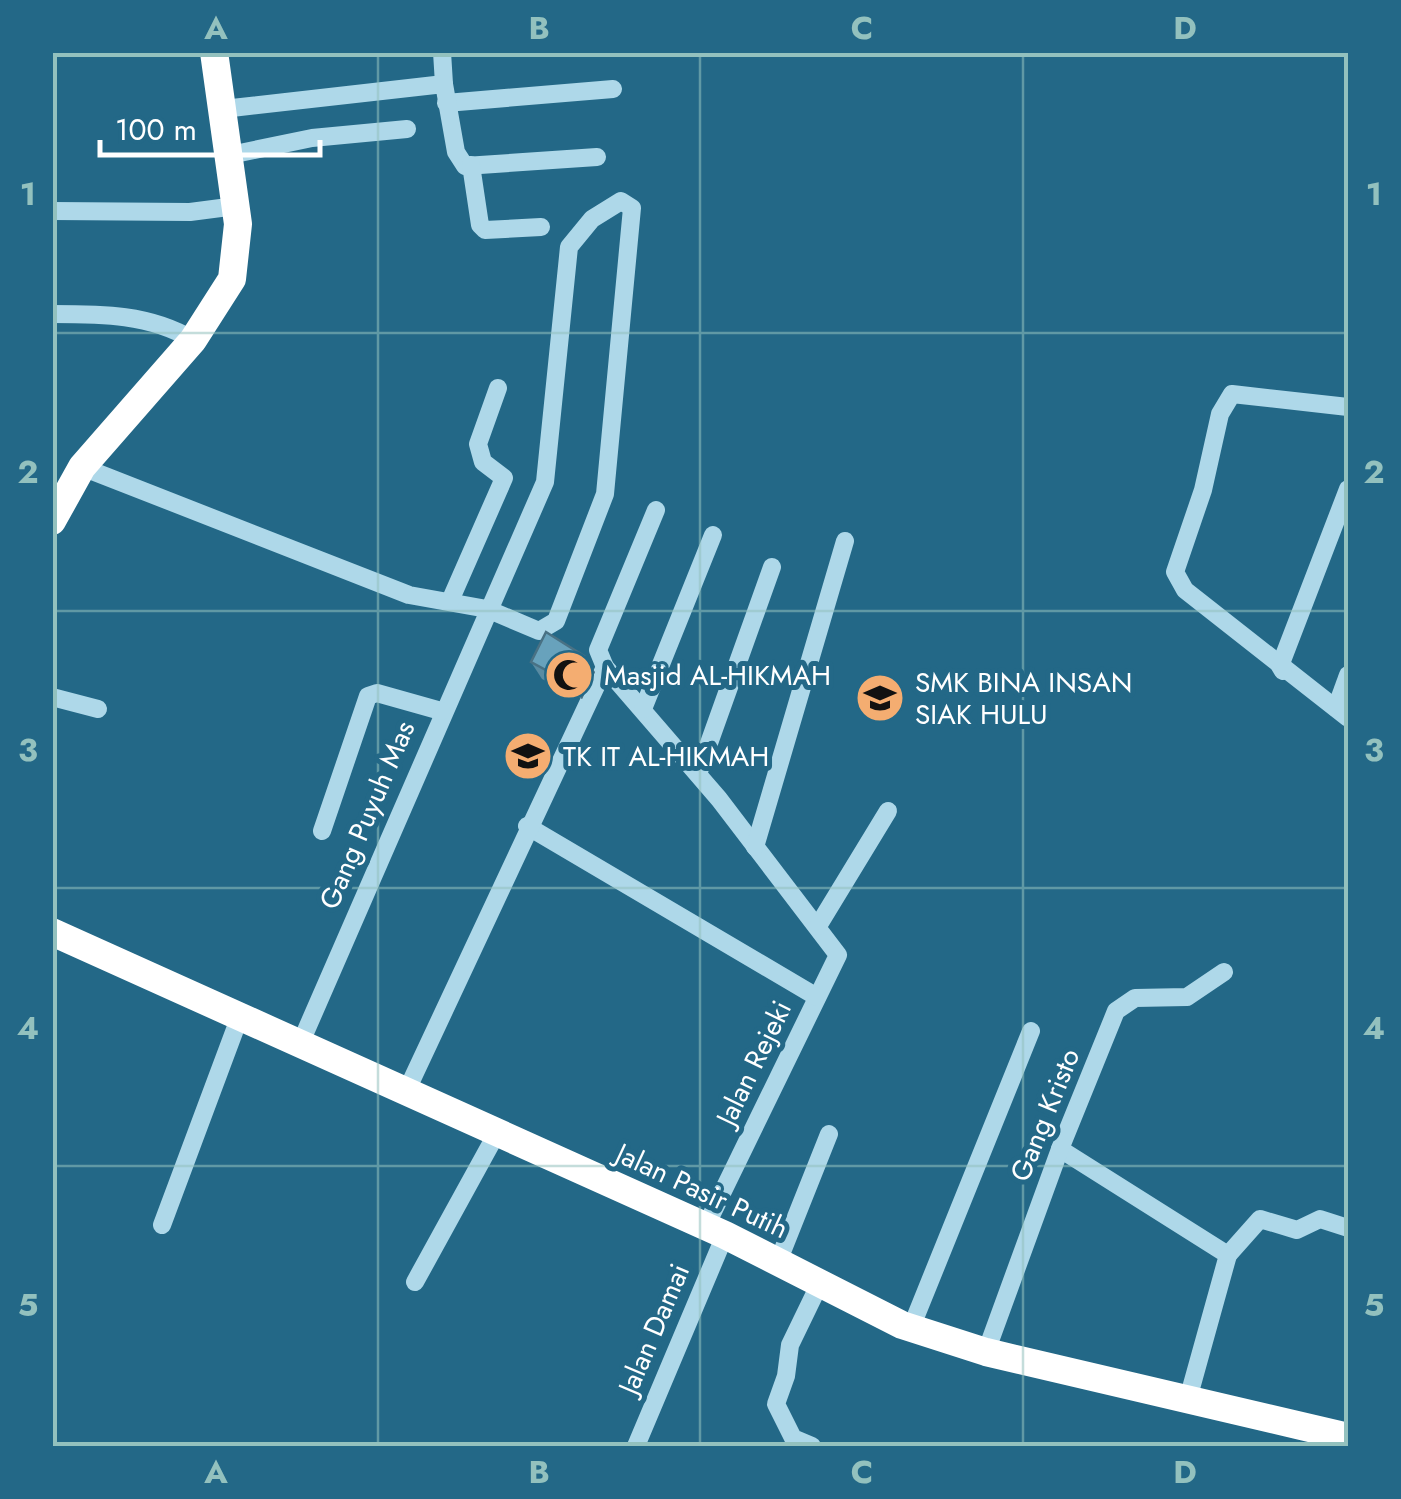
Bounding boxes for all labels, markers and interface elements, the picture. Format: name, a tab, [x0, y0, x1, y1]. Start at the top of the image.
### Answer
text: A	[203, 5, 228, 51]
text: B	[528, 5, 550, 51]
text: C	[851, 5, 873, 51]
text: D	[1173, 5, 1197, 51]
scale bar	[100, 95, 320, 157]
text: 100 m	[115, 108, 197, 151]
text: 1	[20, 171, 36, 217]
text: 1	[1366, 171, 1382, 217]
text: 2	[18, 449, 39, 495]
text: 2	[1364, 449, 1385, 495]
mosque icon: Masjid AL-HIKMAH	[543, 649, 595, 701]
place label: Masjid AL-HIKMAH	[604, 655, 831, 696]
place label: SMK BINA INSAN SIAK HULU	[915, 662, 1132, 735]
school or university icon: SMK BINA INSAN SIAK HULU	[854, 672, 906, 724]
street label: Gang Puyuh Mas	[309, 714, 425, 916]
text: 3	[18, 727, 38, 773]
text: 3	[1364, 727, 1384, 773]
school or university icon: TK IT AL-HIKMAH	[502, 730, 554, 782]
place label: TK IT AL-HIKMAH	[563, 736, 769, 777]
street label: Jalan Rejeki	[704, 994, 802, 1136]
text: 4	[17, 1005, 39, 1051]
text: 4	[1363, 1005, 1385, 1051]
street label: Gang Kristo	[1000, 1042, 1090, 1188]
street label: Jalan Pasir Putih	[605, 1131, 795, 1249]
street label: Jalan Damai	[607, 1257, 700, 1404]
text: 5	[18, 1282, 38, 1328]
text: 5	[1364, 1282, 1384, 1328]
text: A	[203, 1449, 228, 1495]
text: B	[528, 1449, 550, 1495]
text: C	[851, 1449, 873, 1495]
text: D	[1173, 1449, 1197, 1495]

